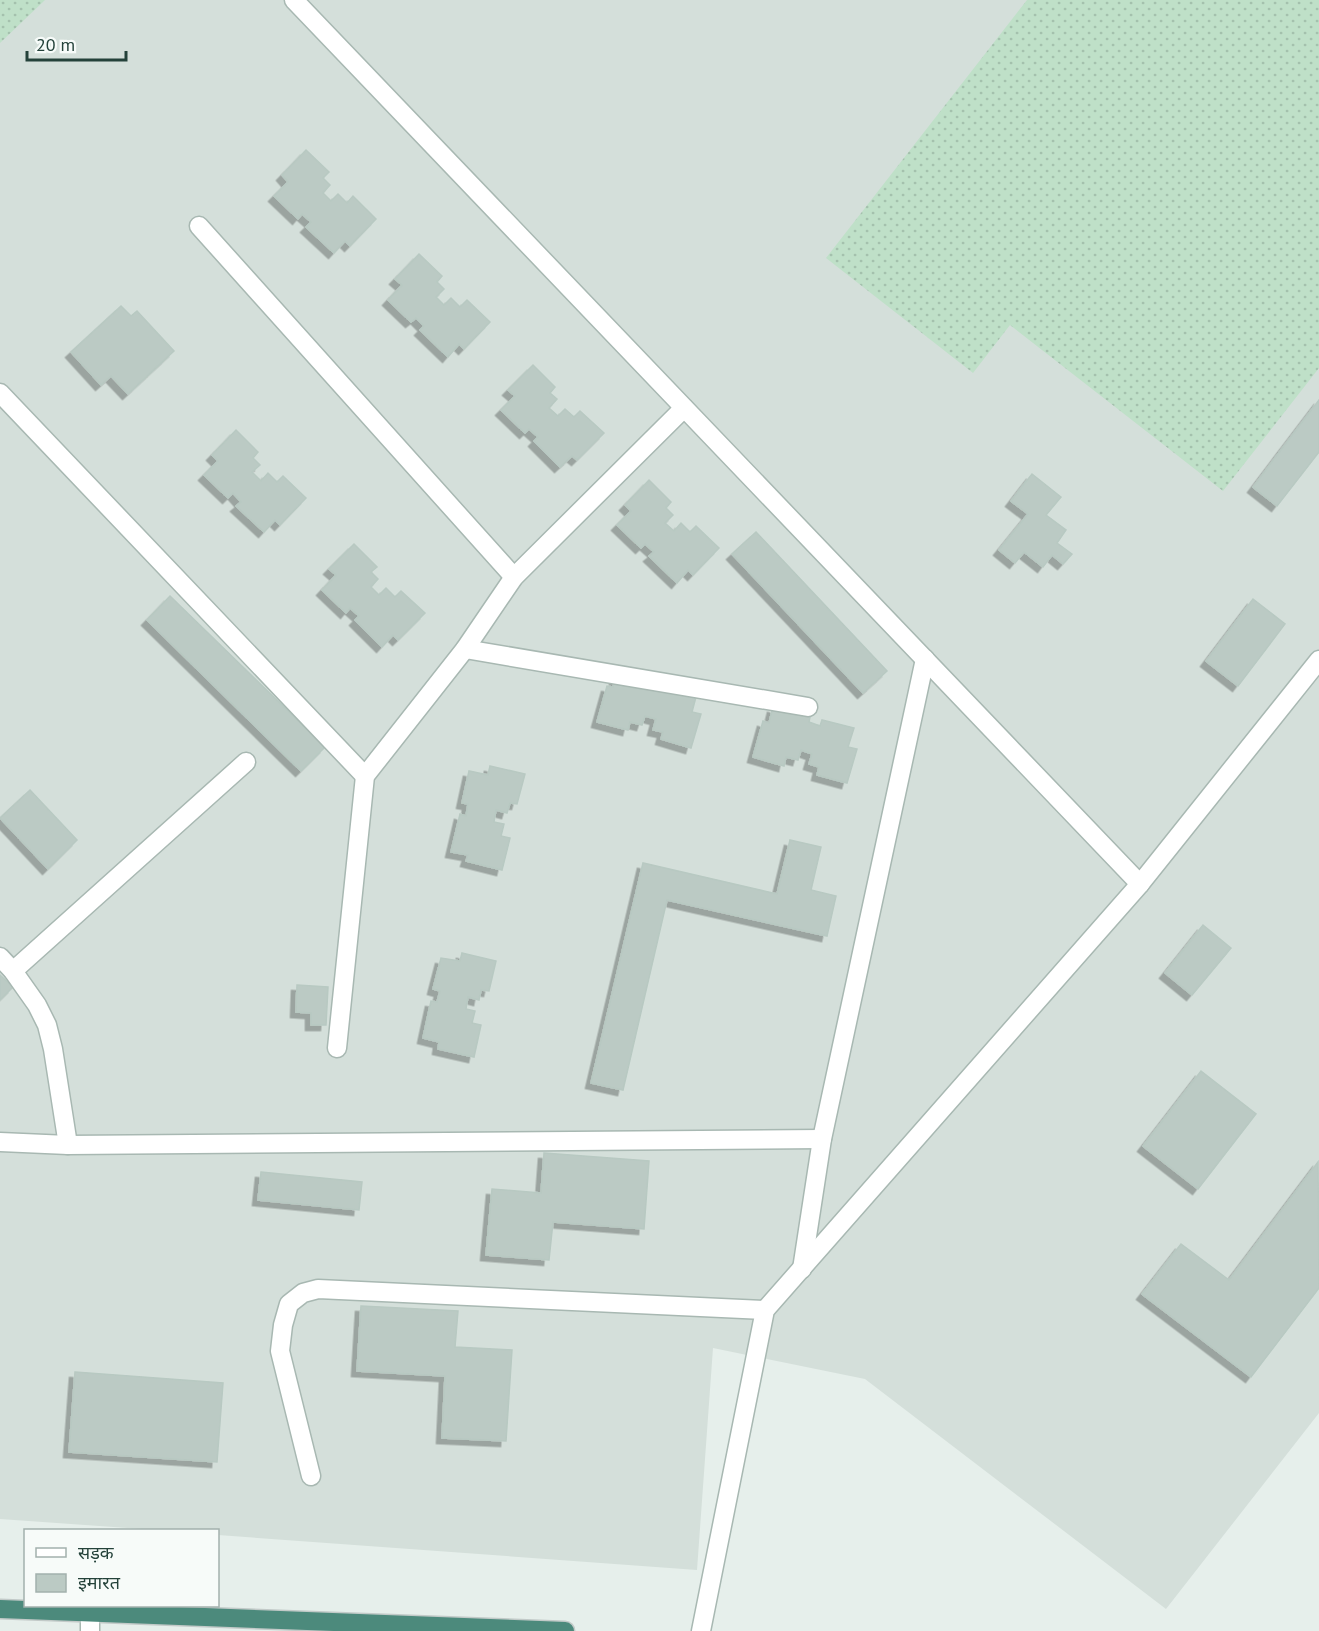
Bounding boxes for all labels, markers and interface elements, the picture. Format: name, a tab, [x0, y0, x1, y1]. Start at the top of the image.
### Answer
scale bar	[27, 24, 126, 62]
text: 20 m	[36, 33, 75, 56]
legend	[24, 1529, 219, 1607]
text: सड़क	[78, 1541, 115, 1564]
text: इमारत	[78, 1571, 121, 1594]

